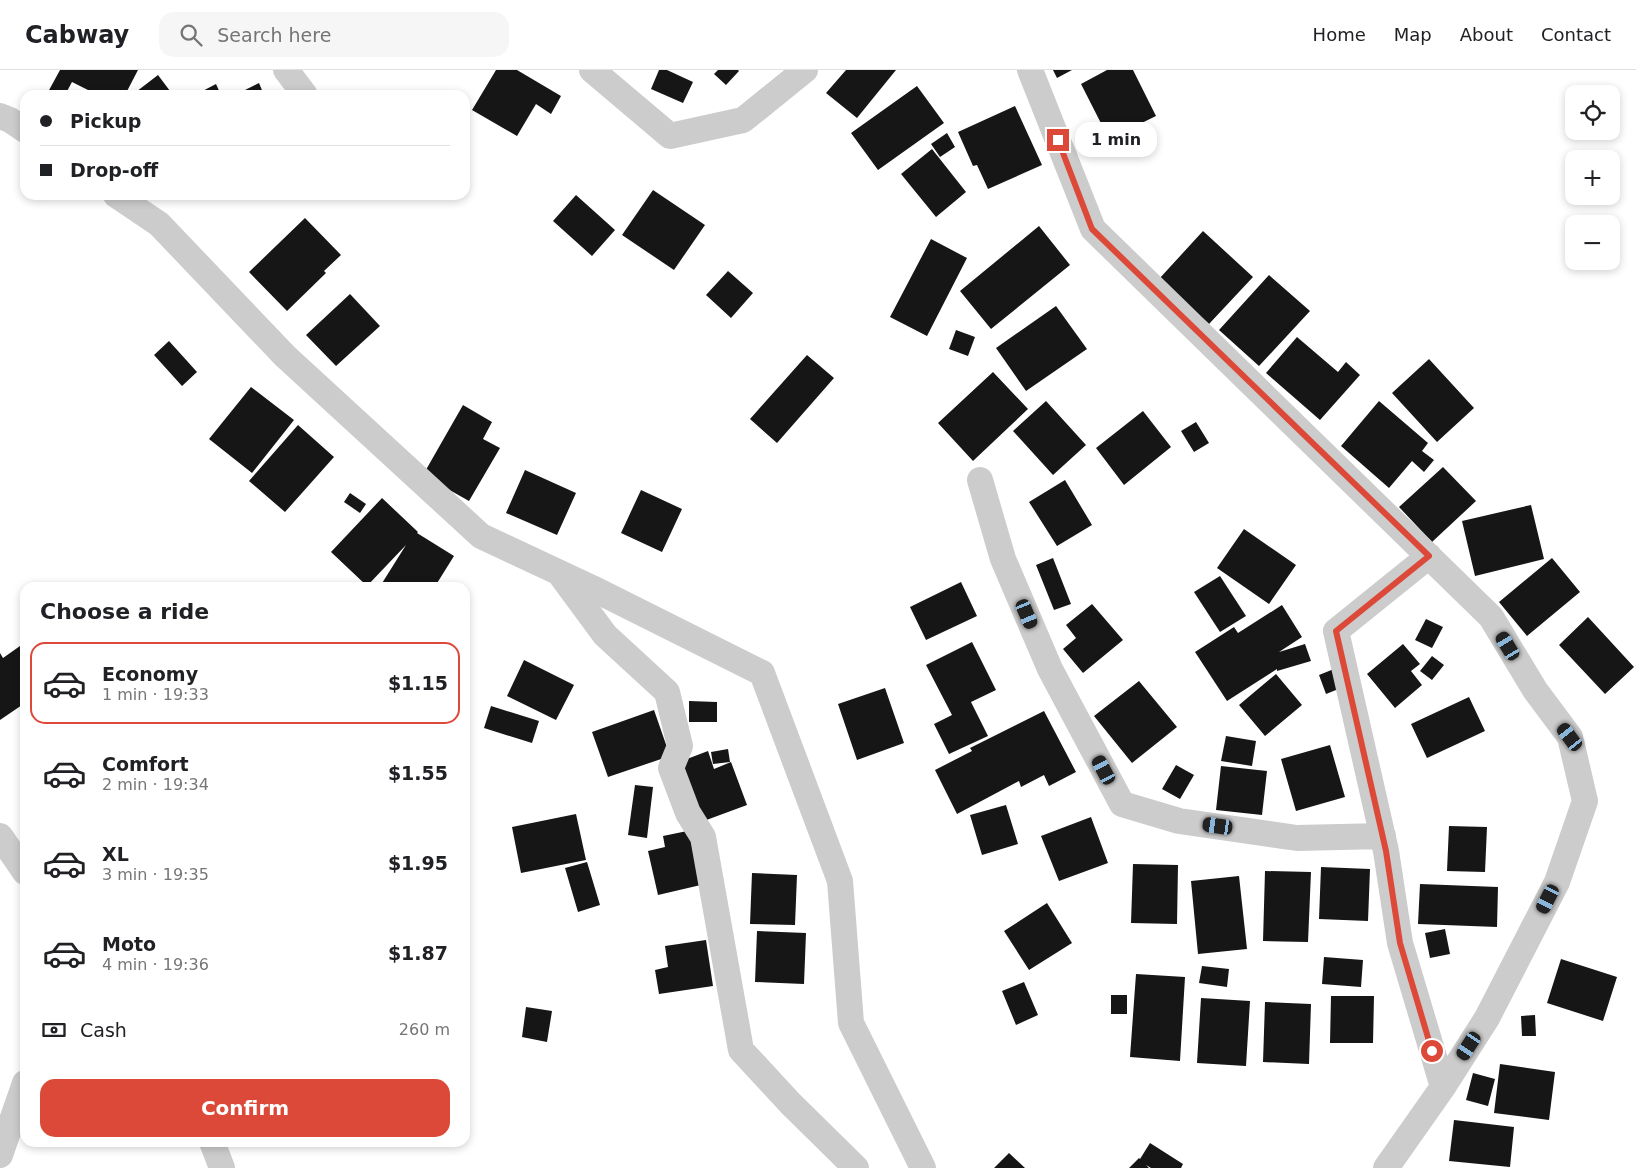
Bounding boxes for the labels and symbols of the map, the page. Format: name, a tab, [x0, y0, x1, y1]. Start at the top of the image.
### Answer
callout: 1 min	[1076, 122, 1158, 158]
route end	[1047, 129, 1069, 151]
car	[1014, 597, 1039, 631]
car	[1493, 629, 1522, 663]
car	[1554, 721, 1585, 753]
car	[1090, 753, 1117, 787]
car	[1202, 816, 1233, 836]
car	[1534, 882, 1561, 916]
car	[1454, 1029, 1483, 1063]
route start	[1421, 1040, 1443, 1062]

